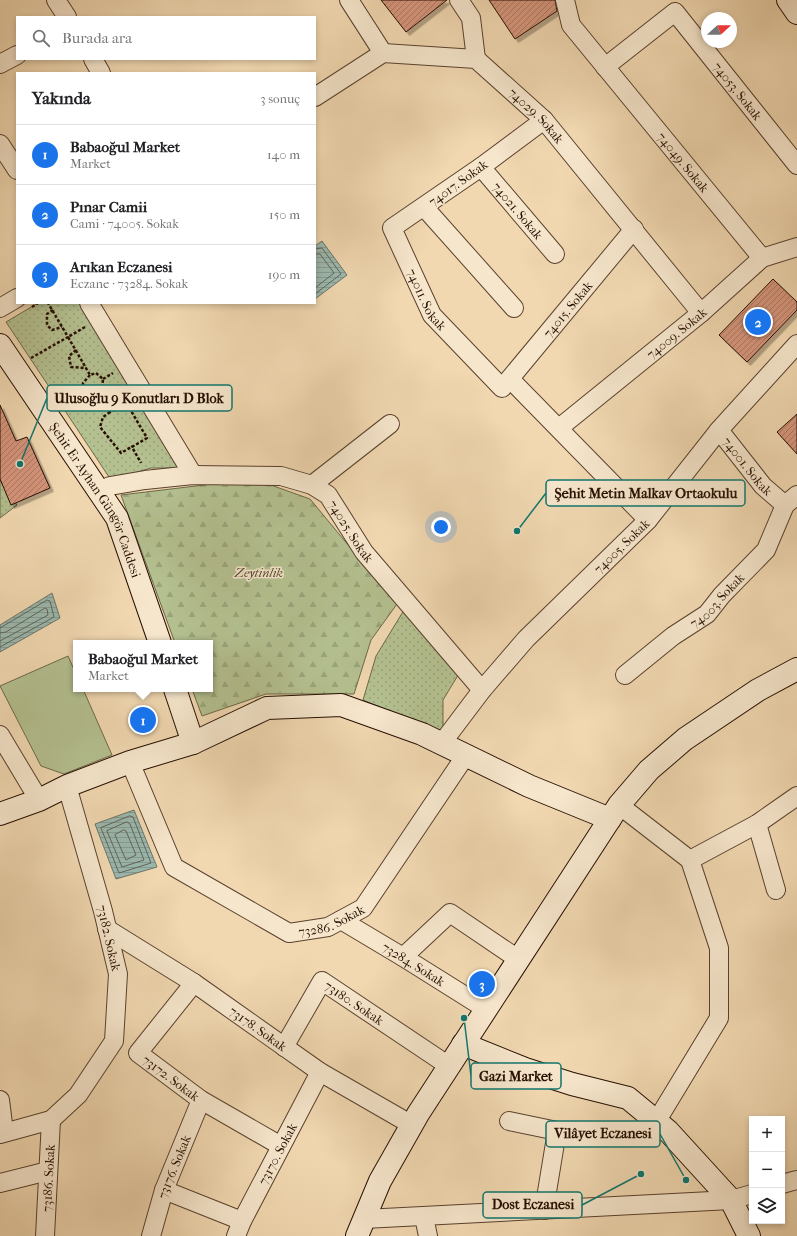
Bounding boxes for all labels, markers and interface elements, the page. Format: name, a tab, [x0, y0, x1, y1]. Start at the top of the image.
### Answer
north arrow	[701, 12, 737, 48]
search box	[16, 16, 316, 60]
icon: search	[30, 27, 52, 49]
text: Burada ara	[62, 29, 132, 47]
street label: 74053. Sokak	[710, 59, 766, 123]
street label: 74029. Sokak	[506, 85, 567, 146]
text: Yakında	[32, 88, 91, 108]
text: 3 sonuç	[260, 91, 300, 106]
street label: 74049. Sokak	[654, 129, 713, 195]
text: Babaoğul Market	[70, 138, 180, 156]
text: 1	[43, 147, 47, 162]
text: 140 m	[267, 147, 300, 162]
text: Market	[70, 156, 111, 171]
street label: 74017. Sokak	[426, 156, 491, 209]
street label: 74021. Sokak	[490, 179, 547, 242]
text: Pınar Camii	[70, 198, 147, 216]
text: 2	[42, 207, 48, 222]
text: 150 m	[269, 207, 300, 222]
text: Cami · 74005. Sokak	[70, 216, 179, 231]
text: Arıkan Eczanesi	[70, 258, 172, 276]
street label: 74011. Sokak	[404, 266, 450, 333]
text: 3	[42, 267, 48, 282]
text: 190 m	[268, 267, 300, 282]
text: Eczane · 73284. Sokak	[70, 276, 188, 291]
street label: 74015. Sokak	[540, 278, 595, 340]
street label: 74009. Sokak	[643, 304, 710, 362]
pin: 2	[745, 307, 771, 337]
callout: Ulusoğlu 9 Konutları D Blok	[47, 385, 232, 411]
text: Ulusoğlu 9 Konutları D Blok	[53, 390, 224, 407]
street label: Şehit Er Ayhan Güngör Caddesi	[47, 419, 144, 580]
street label: 74001. Sokak	[720, 434, 776, 498]
callout: Şehit Metin Malkav Ortaokulu	[546, 480, 745, 506]
text: Şehit Metin Malkav Ortaokulu	[555, 485, 738, 502]
street label: 74025. Sokak	[326, 497, 377, 566]
street label: 74005. Sokak	[591, 515, 652, 576]
your location	[431, 517, 451, 537]
park label: Zeytinlik	[234, 565, 283, 580]
street label: 74003. Sokak	[687, 569, 747, 631]
popup	[73, 640, 213, 692]
text: Babaoğul Market	[88, 650, 198, 668]
text: Market	[88, 668, 129, 683]
pin: 1	[130, 705, 156, 735]
street label: 73286. Sokak	[297, 901, 367, 939]
street label: 73182. Sokak	[94, 904, 124, 973]
street label: 73284. Sokak	[380, 939, 448, 989]
pin: 3	[469, 969, 495, 999]
street label: 73180. Sokak	[322, 977, 387, 1028]
street label: 73178. Sokak	[227, 1003, 290, 1054]
street label: 73172. Sokak	[140, 1052, 203, 1104]
callout: Gazi Market	[471, 1063, 561, 1089]
text: Gazi Market	[479, 1068, 554, 1085]
map controls	[749, 1116, 785, 1224]
button: +	[749, 1116, 785, 1152]
street label: 73170. Sokak	[255, 1120, 300, 1187]
callout: Vilâyet Eczanesi	[546, 1121, 660, 1147]
text: Vilâyet Eczanesi	[553, 1125, 653, 1142]
street label: 73176. Sokak	[154, 1132, 193, 1200]
street label: 73186. Sokak	[39, 1144, 57, 1212]
button: −	[749, 1152, 785, 1188]
button: layers	[749, 1188, 785, 1224]
callout: Dost Eczanesi	[483, 1192, 582, 1218]
text: Dost Eczanesi	[492, 1196, 575, 1213]

